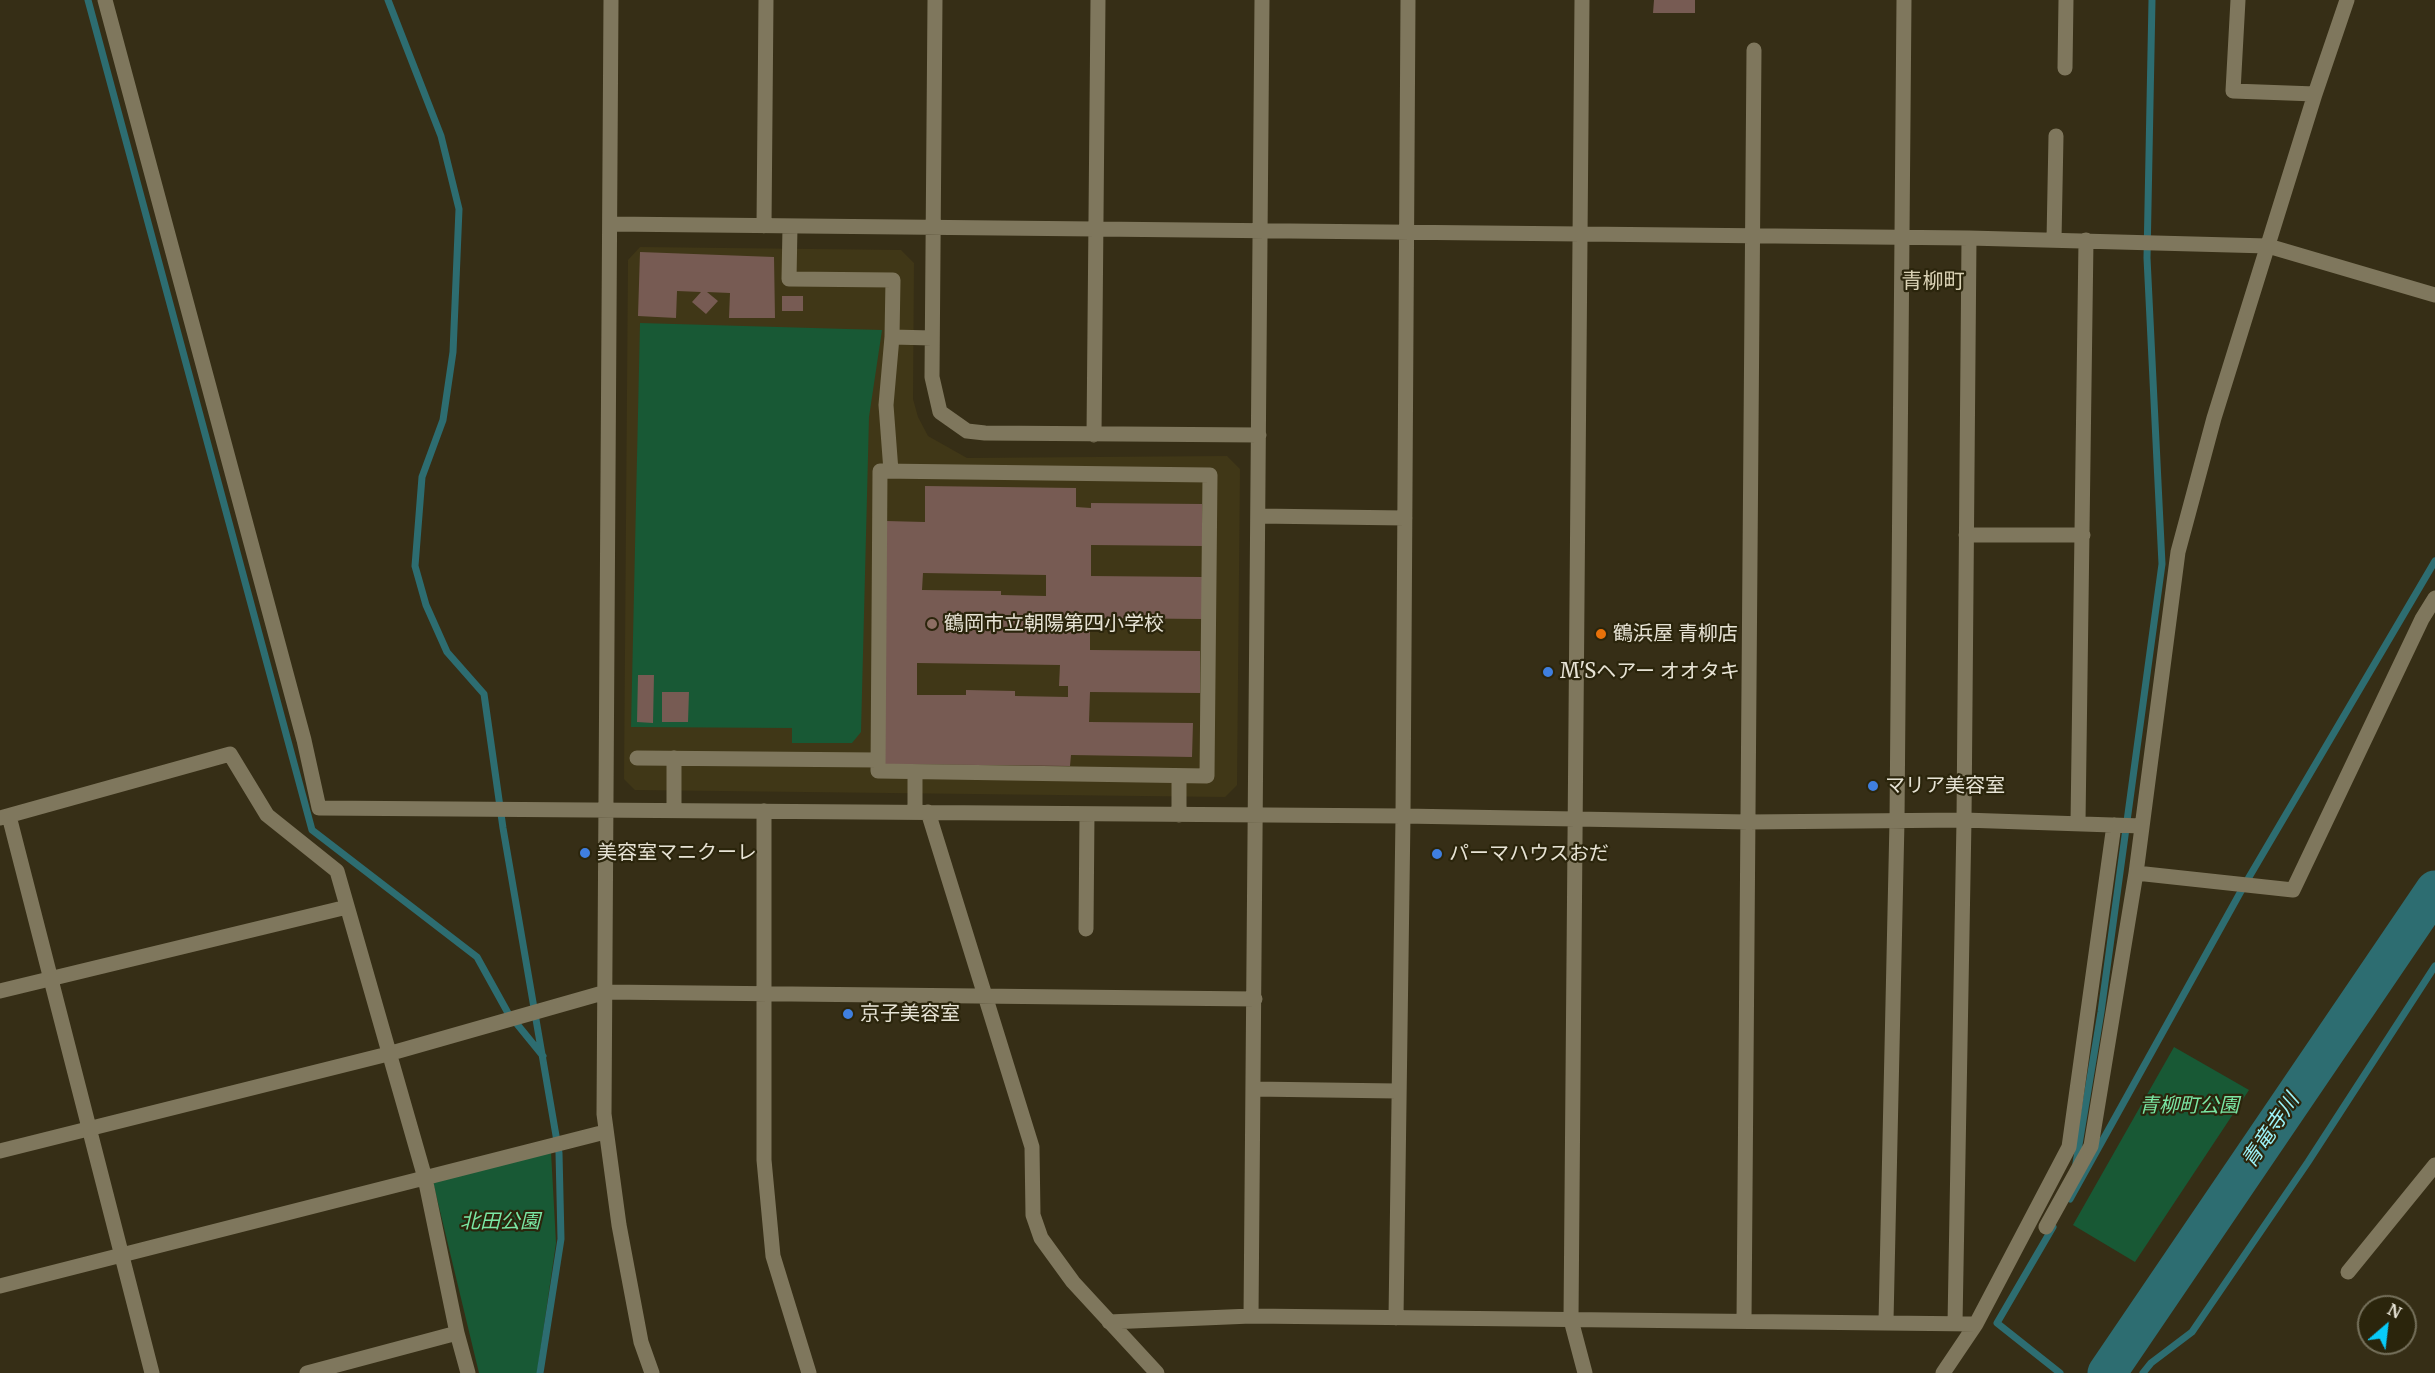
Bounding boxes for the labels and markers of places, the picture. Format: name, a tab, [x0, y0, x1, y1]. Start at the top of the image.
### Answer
place label: 鶴岡市立朝陽第四小学校	[944, 612, 1164, 636]
marker: 鶴岡市立朝陽第四小学校	[925, 617, 939, 631]
place label: 鶴浜屋 青柳店	[1613, 622, 1738, 646]
marker: 鶴浜屋 青柳店	[1594, 627, 1608, 641]
place label: M'Sヘアー オオタキ	[1560, 660, 1740, 684]
marker: M'Sヘアー オオタキ	[1541, 665, 1555, 679]
place label: マリア美容室	[1885, 774, 2005, 798]
marker: マリア美容室	[1866, 779, 1880, 793]
place label: 美容室マニクーレ	[597, 841, 757, 865]
place label: パーマハウスおだ	[1449, 842, 1609, 866]
marker: 美容室マニクーレ	[578, 846, 592, 860]
marker: パーマハウスおだ	[1430, 847, 1444, 861]
place label: 京子美容室	[860, 1002, 960, 1026]
marker: 京子美容室	[841, 1007, 855, 1021]

